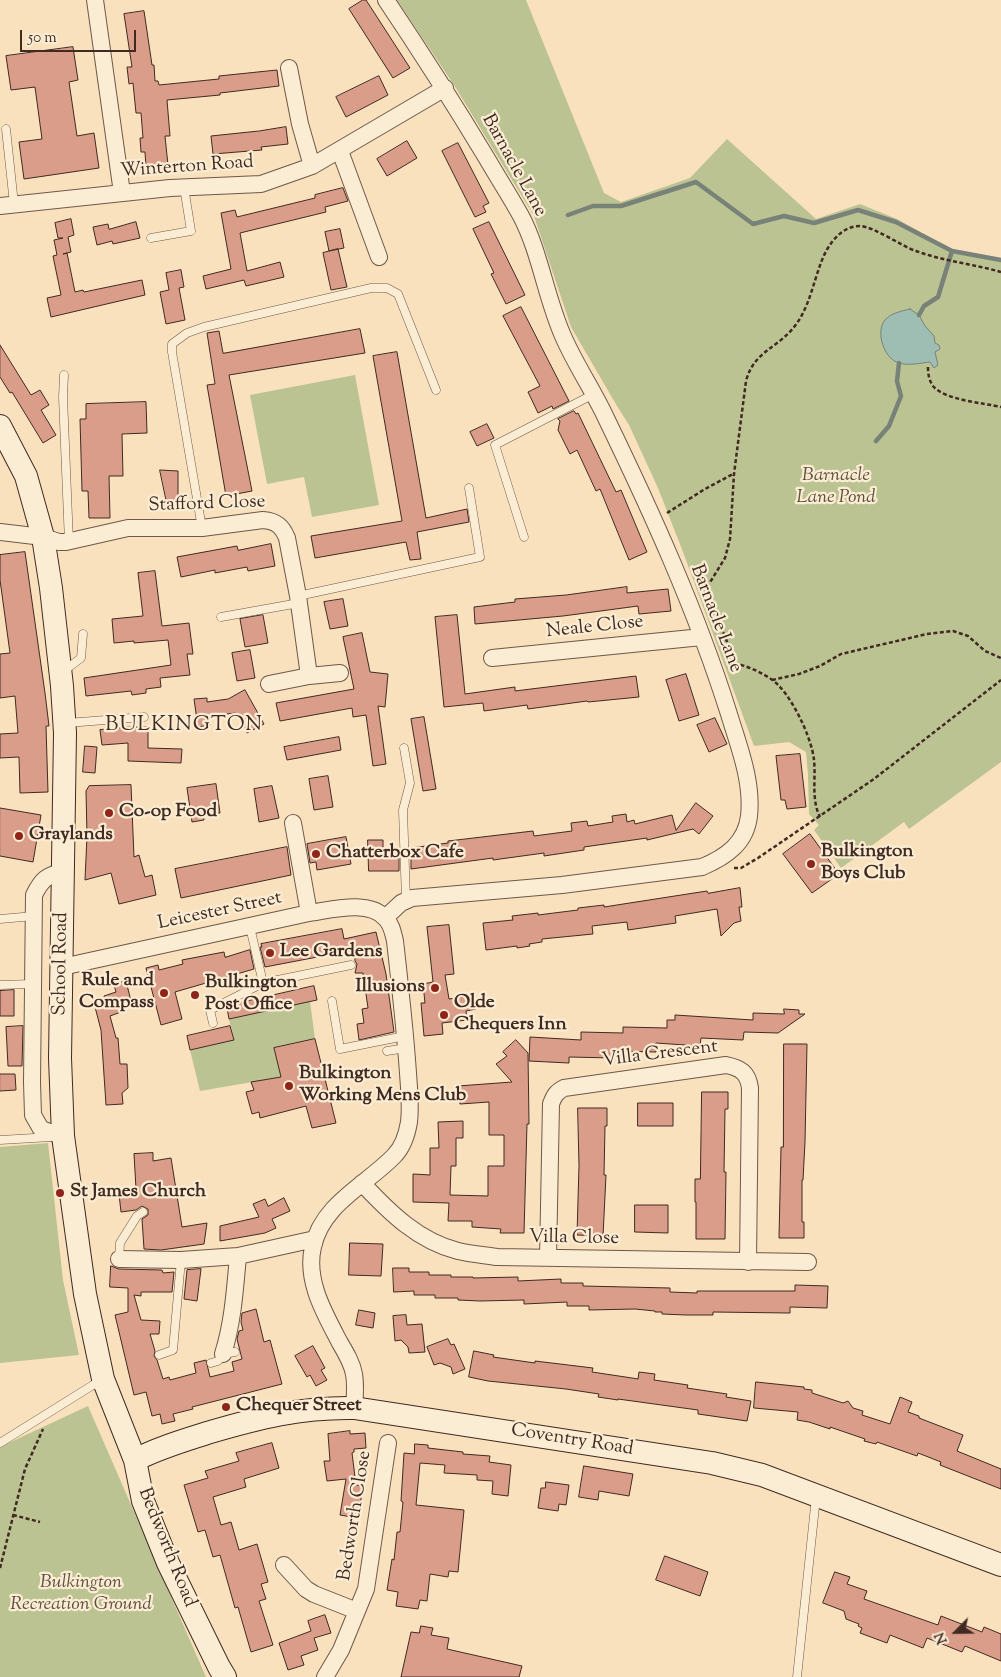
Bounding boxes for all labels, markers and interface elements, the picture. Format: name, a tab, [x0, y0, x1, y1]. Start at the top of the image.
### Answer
scale bar	[22, 20, 139, 52]
text: 50 m	[28, 28, 57, 49]
street label: Barnacle Lane	[475, 111, 551, 221]
street label: Winterton Road	[119, 152, 255, 184]
park label: Barnacle Lane Pond	[796, 466, 876, 510]
street label: Stafford Close	[148, 492, 266, 518]
street label: Barnacle Lane	[684, 562, 746, 676]
street label: Neale Close	[545, 612, 645, 644]
district label: BULKINGTON	[104, 713, 264, 739]
place label: Co-op Food	[119, 802, 217, 824]
marker: Co-op Food	[103, 807, 115, 819]
place label: Graylands	[29, 825, 113, 847]
marker: Graylands	[13, 830, 25, 842]
place label: Bulkington Boys Club	[821, 842, 914, 886]
place label: Chatterbox Cafe	[326, 843, 464, 865]
marker: Chatterbox Cafe	[310, 848, 322, 860]
marker: Bulkington Boys Club	[805, 858, 817, 870]
street label: Leicester Street	[156, 888, 284, 936]
street label: School Road	[50, 912, 74, 1016]
place label: Lee Gardens	[280, 942, 382, 964]
marker: Lee Gardens	[264, 947, 276, 959]
place label: Rule and Compass	[79, 971, 154, 1015]
place label: Bulkington Post Office	[205, 973, 298, 1017]
place label: Illusions	[356, 977, 425, 999]
marker: Illusions	[429, 982, 441, 994]
marker: Rule and Compass	[158, 987, 170, 999]
marker: Bulkington Post Office	[189, 989, 201, 1001]
place label: Olde Chequers Inn	[454, 993, 567, 1037]
marker: Olde Chequers Inn	[438, 1009, 450, 1021]
street label: Villa Crescent	[601, 1037, 719, 1073]
place label: Bulkington Working Mens Club	[299, 1064, 466, 1108]
marker: Bulkington Working Mens Club	[283, 1080, 295, 1092]
place label: St James Church	[70, 1182, 206, 1204]
marker: St James Church	[54, 1187, 66, 1199]
street label: Villa Close	[529, 1227, 619, 1251]
place label: Chequer Street	[236, 1396, 362, 1418]
marker: Chequer Street	[220, 1401, 232, 1413]
street label: Coventry Road	[509, 1420, 635, 1462]
street label: Bedworth Close	[334, 1449, 378, 1583]
street label: Bedworth Road	[132, 1485, 200, 1611]
park label: Bulkington Recreation Ground	[10, 1573, 152, 1617]
north arrow	[931, 1607, 981, 1657]
text: N	[931, 1629, 954, 1647]

